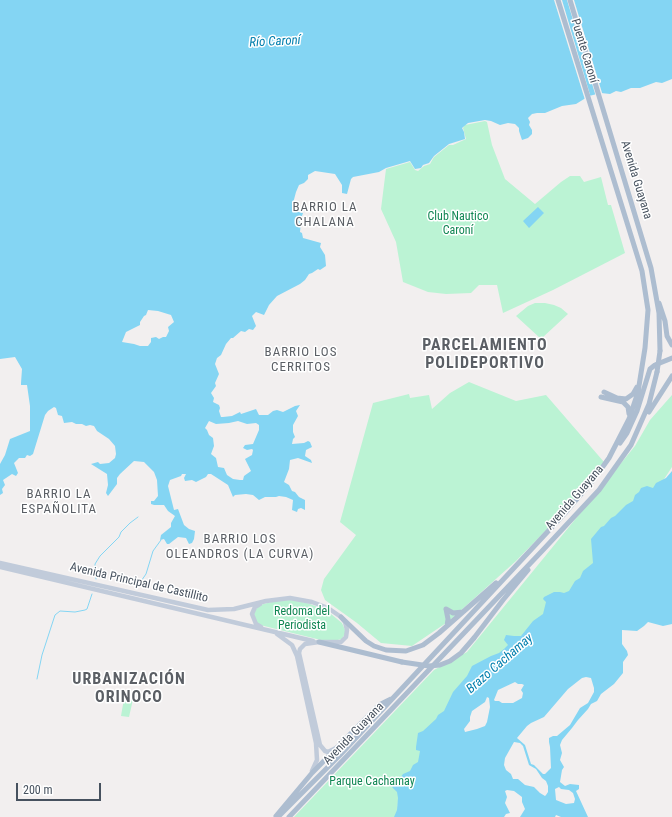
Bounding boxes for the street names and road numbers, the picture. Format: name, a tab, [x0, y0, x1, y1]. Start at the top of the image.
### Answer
street label: Puente Caroní	[567, 17, 601, 85]
street label: Avenida Guayana	[617, 139, 655, 221]
street label: Avenida Guayana	[543, 463, 607, 533]
street label: Avenida Principal de Castillito	[69, 560, 209, 606]
street label: Avenida Guayana	[321, 700, 387, 768]

